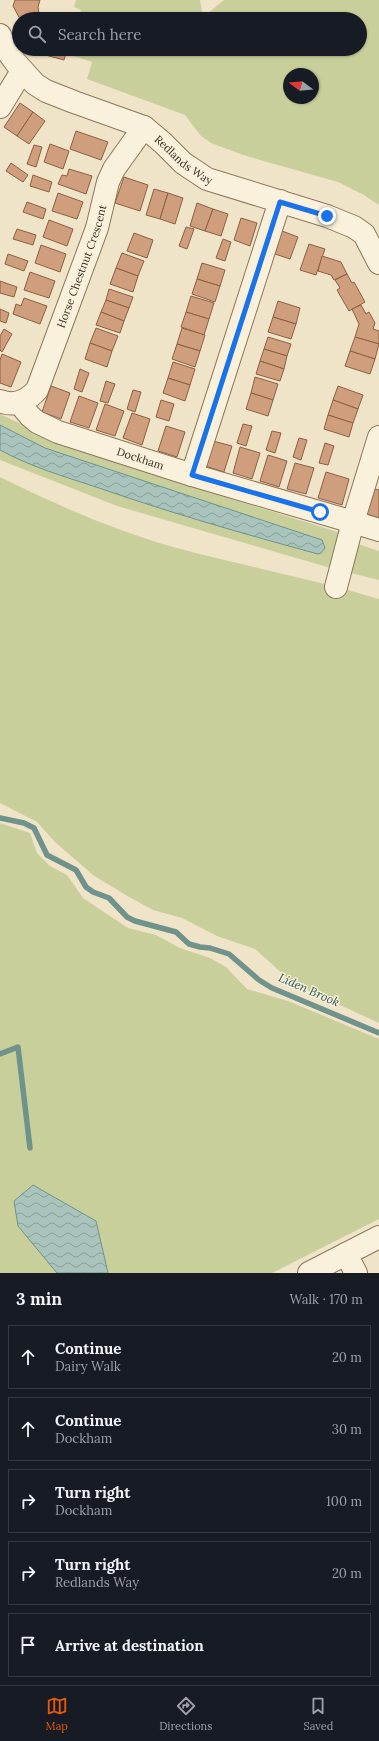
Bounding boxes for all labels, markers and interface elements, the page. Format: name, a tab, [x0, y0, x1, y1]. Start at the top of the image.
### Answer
search box	[12, 12, 367, 56]
icon: search	[26, 23, 48, 45]
text: Search here	[58, 25, 141, 44]
north arrow	[283, 68, 319, 104]
street label: Redlands Way	[152, 132, 214, 187]
street label: Horse Chestnut Crescent	[54, 203, 109, 330]
route end	[318, 207, 336, 225]
street label: Dockham	[115, 444, 166, 473]
route start	[311, 503, 329, 521]
water label: Liden Brook	[276, 969, 342, 1010]
text: 3 min	[16, 1288, 62, 1310]
text: Walk · 170 m	[289, 1291, 363, 1308]
text: Continue	[55, 1339, 121, 1358]
icon: ahead	[17, 1346, 39, 1368]
text: 20 m	[332, 1349, 362, 1366]
text: Dairy Walk	[55, 1358, 121, 1375]
text: Continue	[55, 1411, 121, 1430]
icon: ahead	[17, 1418, 39, 1440]
text: 30 m	[332, 1421, 362, 1438]
text: Dockham	[55, 1430, 112, 1447]
text: Turn right	[55, 1483, 131, 1502]
icon: right	[17, 1490, 39, 1512]
text: 100 m	[326, 1493, 362, 1510]
text: Dockham	[55, 1502, 112, 1519]
text: Turn right	[55, 1555, 131, 1574]
icon: right	[17, 1562, 39, 1584]
text: 20 m	[332, 1565, 362, 1582]
text: Redlands Way	[55, 1574, 139, 1591]
icon: arrive	[17, 1634, 39, 1656]
text: Arrive at destination	[55, 1636, 204, 1655]
tab: Map	[46, 1695, 68, 1733]
tab: Directions	[159, 1695, 212, 1733]
tab: Saved	[304, 1695, 333, 1733]

